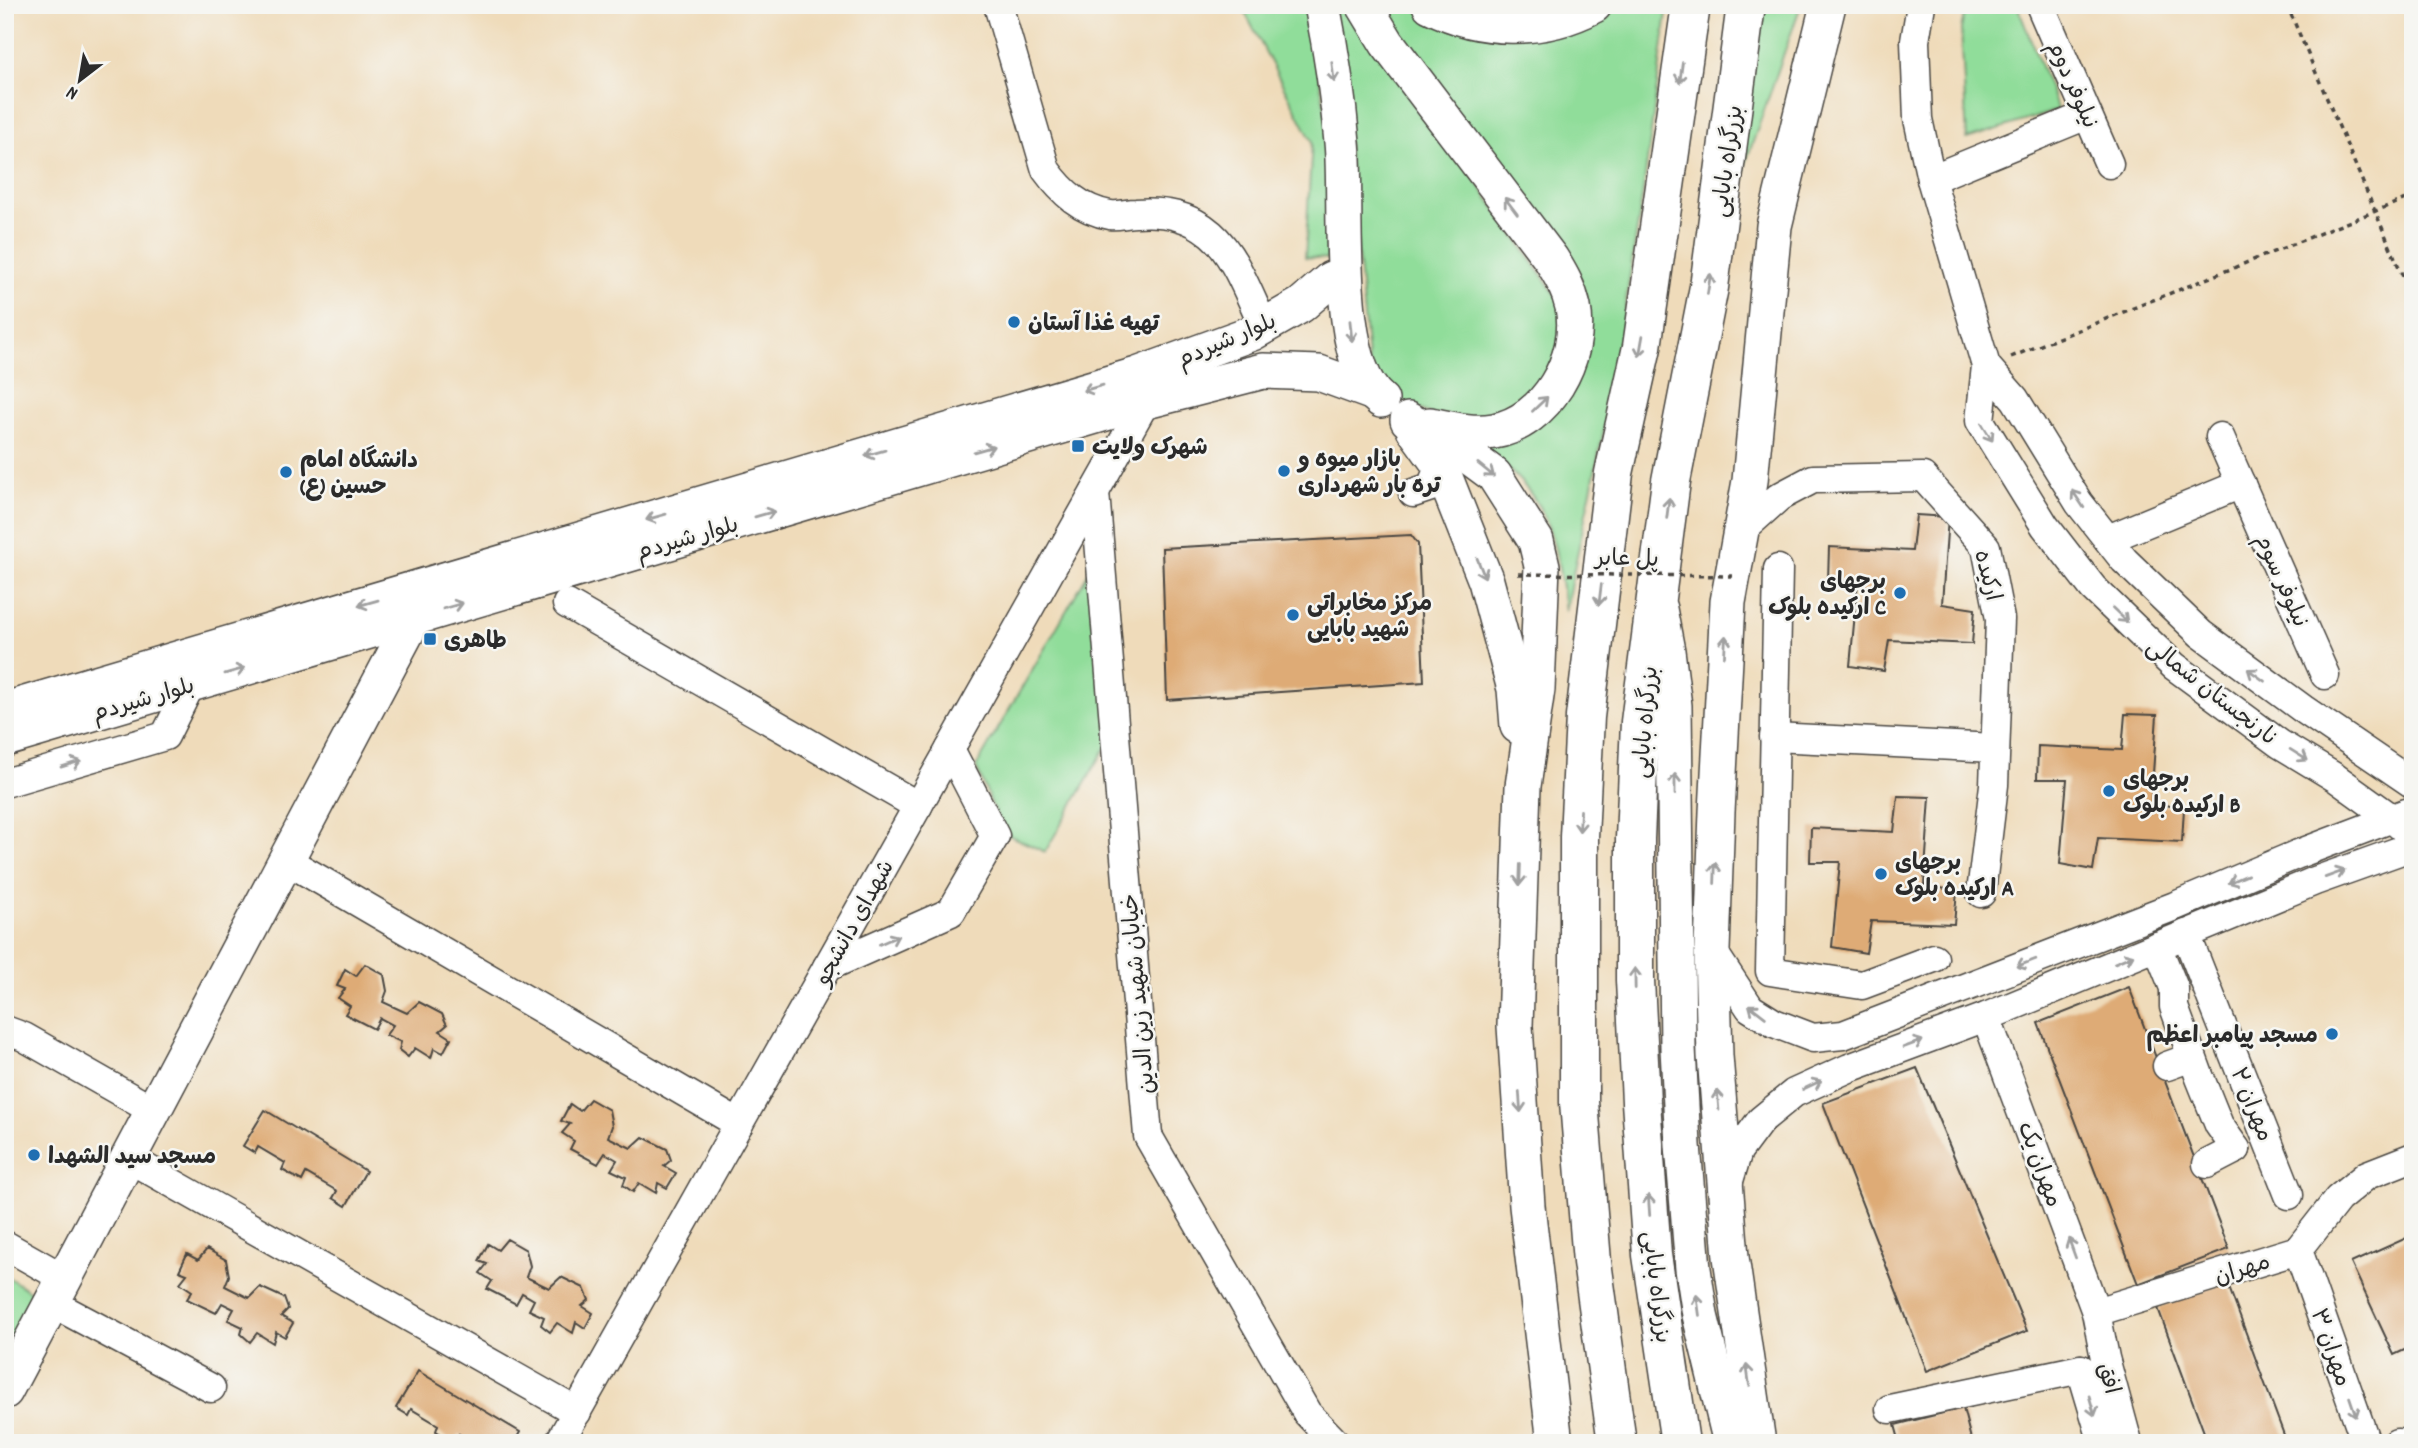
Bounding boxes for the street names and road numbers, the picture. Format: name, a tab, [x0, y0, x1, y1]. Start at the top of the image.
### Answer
street label: نیلوفر دوم	[2037, 36, 2105, 134]
street label: بزرگراه بابایی	[1705, 103, 1754, 220]
street label: بلوار شیردم	[1172, 306, 1282, 378]
street label: بلوار شیردم	[633, 510, 743, 571]
street label: نیلوفر سوم	[2245, 530, 2315, 633]
street label: پل عابر	[1593, 543, 1659, 578]
street label: ارکیده	[1963, 547, 2008, 605]
street label: نارنجستان شمالی	[2138, 632, 2284, 756]
street label: بزرگراه بابایی	[1626, 665, 1669, 780]
street label: بلوار شیردم	[89, 671, 199, 732]
street label: شهدای دانشجو	[807, 855, 904, 994]
street label: خیابان شهید زین الدین	[1115, 892, 1166, 1095]
street label: مهران ۲	[2220, 1063, 2280, 1147]
street label: مهران یک	[2007, 1118, 2068, 1213]
street label: بزرگراه بابایی	[1631, 1229, 1678, 1345]
street label: مهران	[2211, 1247, 2275, 1295]
street label: مهران ۳	[2300, 1305, 2357, 1392]
street label: افق	[2087, 1360, 2127, 1398]

